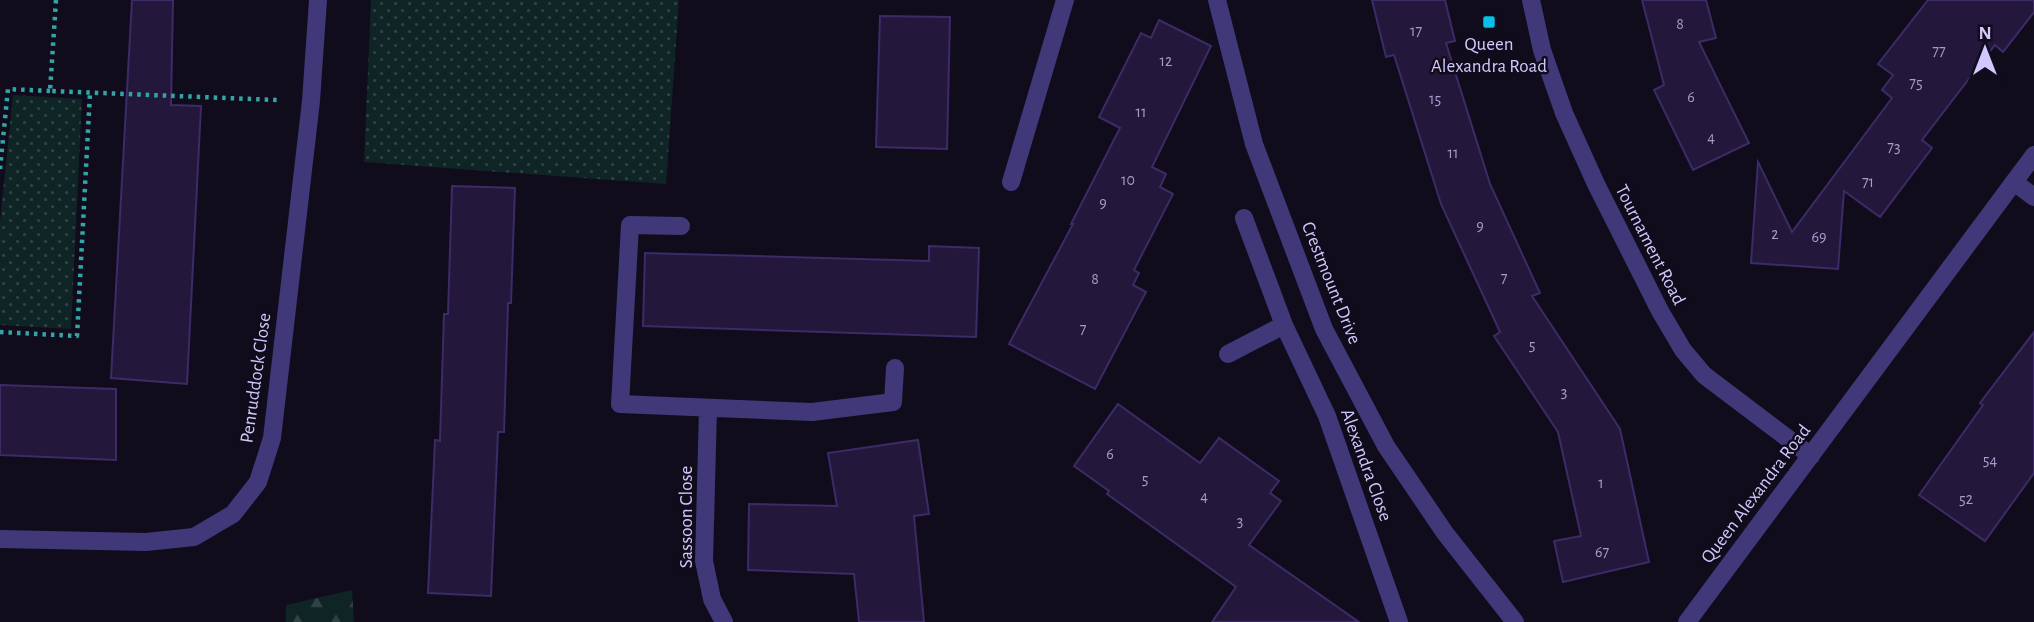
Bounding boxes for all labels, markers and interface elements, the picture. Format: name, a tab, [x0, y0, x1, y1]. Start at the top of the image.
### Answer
marker: Queen Alexandra Road	[1481, 14, 1497, 30]
north arrow	[1950, 14, 2020, 84]
house number: 8	[1676, 16, 1684, 32]
house number: 17	[1410, 23, 1422, 39]
text: N	[1978, 24, 1992, 43]
place label: Queen Alexandra Road	[1431, 35, 1547, 76]
house number: 77	[1932, 43, 1946, 59]
house number: 12	[1160, 53, 1172, 69]
house number: 75	[1909, 75, 1923, 91]
house number: 6	[1687, 89, 1695, 105]
house number: 15	[1429, 91, 1441, 107]
house number: 11	[1135, 104, 1147, 120]
house number: 4	[1707, 129, 1715, 145]
house number: 73	[1887, 139, 1901, 155]
house number: 11	[1447, 145, 1459, 161]
house number: 10	[1121, 172, 1135, 188]
house number: 71	[1862, 174, 1874, 190]
street label: Tournament Road	[1612, 182, 1689, 308]
house number: 9	[1099, 195, 1107, 211]
house number: 9	[1476, 218, 1484, 234]
street label: Crestmount Drive	[1298, 219, 1364, 347]
house number: 2	[1771, 226, 1779, 242]
house number: 69	[1811, 229, 1827, 245]
house number: 7	[1501, 270, 1508, 286]
house number: 8	[1091, 271, 1099, 287]
street label: Penruddock Close	[237, 312, 275, 444]
house number: 7	[1080, 321, 1087, 337]
house number: 5	[1529, 337, 1535, 353]
house number: 3	[1561, 384, 1567, 400]
street label: Alexandra Close	[1337, 406, 1395, 524]
street label: Queen Alexandra Road	[1698, 421, 1814, 567]
house number: 6	[1106, 446, 1114, 462]
house number: 54	[1983, 452, 1997, 468]
street label: Sassoon Close	[677, 466, 696, 568]
house number: 5	[1142, 471, 1148, 487]
house number: 1	[1598, 475, 1604, 491]
house number: 4	[1200, 488, 1208, 504]
house number: 52	[1959, 491, 1973, 507]
house number: 3	[1237, 513, 1243, 529]
house number: 67	[1595, 544, 1609, 560]

